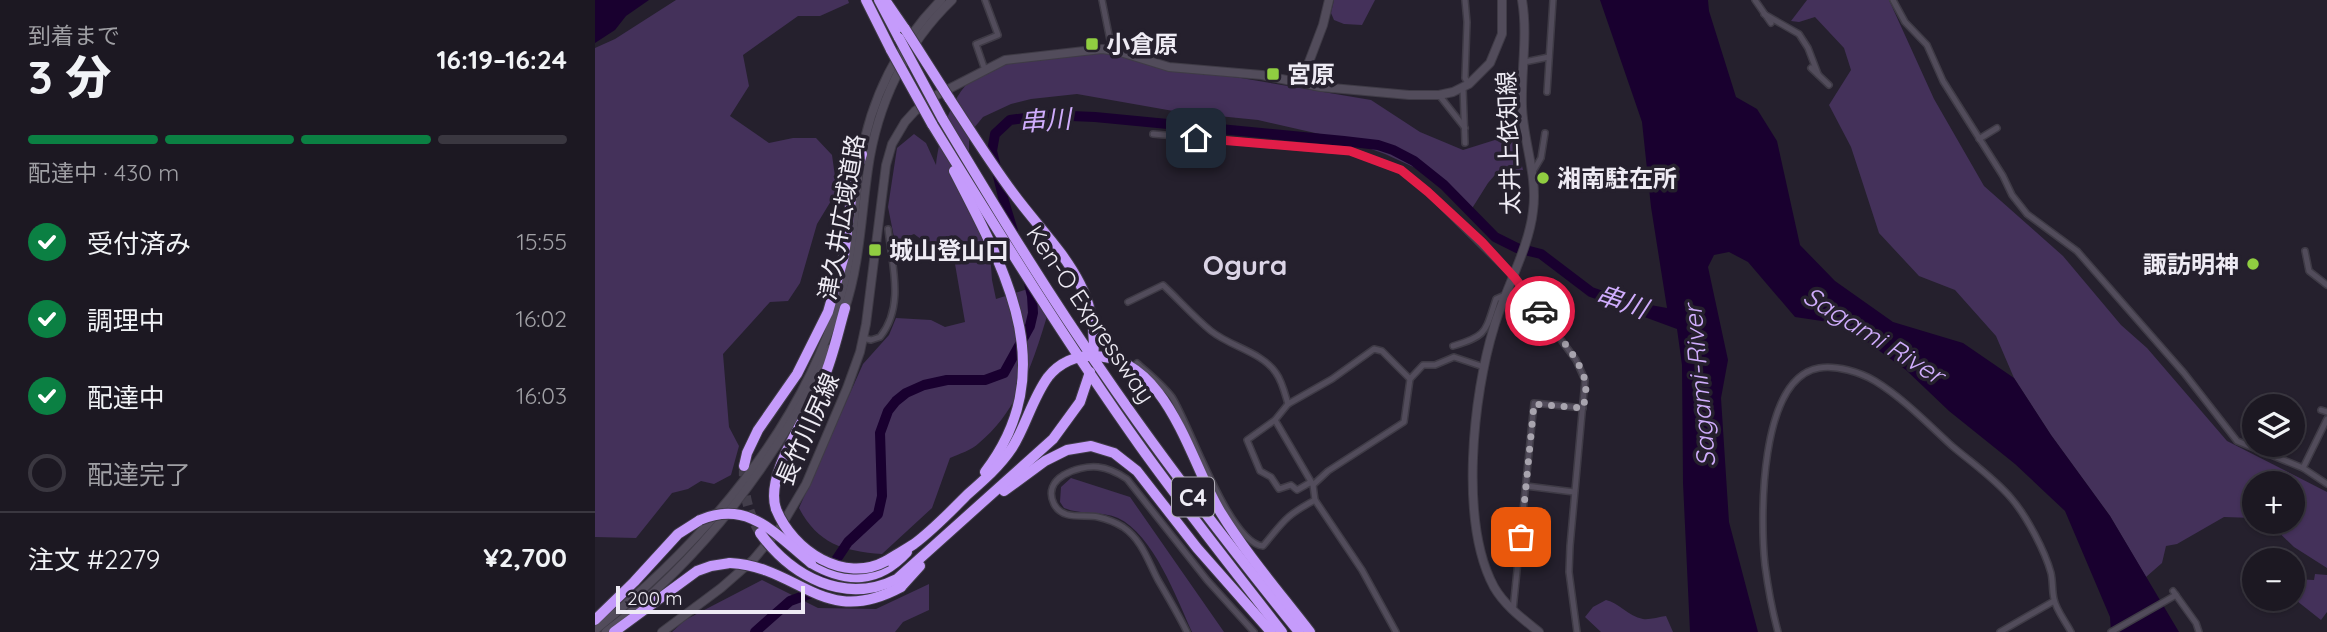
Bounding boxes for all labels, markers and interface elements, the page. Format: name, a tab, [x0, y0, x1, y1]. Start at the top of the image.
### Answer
text: 到着まで	[28, 21, 120, 50]
place label: 小倉原	[1106, 29, 1178, 59]
marker: 小倉原	[1084, 36, 1100, 52]
text: 16:19–16:24	[436, 43, 567, 76]
text: 3 分	[28, 48, 112, 106]
place label: 宮原	[1287, 59, 1335, 89]
marker: 宮原	[1265, 66, 1281, 82]
street label: 太井上依知線	[1490, 71, 1526, 215]
water label: 串川	[1018, 102, 1075, 138]
pin	[1166, 108, 1226, 168]
icon: home	[1177, 119, 1215, 157]
street label: 津久井広域道路	[812, 132, 870, 302]
text: 配達中 · 430 m	[28, 158, 179, 187]
place label: 湘南駐在所	[1557, 163, 1677, 193]
marker: 湘南駐在所	[1535, 170, 1551, 186]
street label: Ken-O Expressway	[1020, 219, 1162, 409]
icon: check	[28, 223, 66, 261]
text: 受付済み	[87, 227, 191, 260]
text: 15:55	[517, 227, 567, 256]
place label: 城山登山口	[889, 235, 1009, 265]
marker: 城山登山口	[867, 242, 883, 258]
district label: Ogura	[1203, 247, 1287, 282]
place label: 諏訪明神	[2143, 249, 2239, 279]
marker: 諏訪明神	[2245, 256, 2261, 272]
courier	[1505, 276, 1575, 346]
water label: 串川	[1592, 277, 1655, 326]
water label: Sagami River	[1797, 279, 1953, 393]
icon: car	[1521, 292, 1559, 330]
icon: check	[28, 300, 66, 338]
water label: Sagami-River	[1675, 300, 1723, 469]
text: 調理中	[87, 304, 165, 337]
text: 16:02	[515, 304, 567, 333]
street label: 長竹川尻線	[769, 368, 845, 490]
icon: check	[28, 377, 66, 415]
text: 配達中	[87, 381, 165, 414]
text: 16:03	[516, 381, 567, 410]
map controls	[2242, 394, 2305, 611]
button: layers	[2242, 394, 2305, 457]
text: 配達完了	[87, 458, 191, 491]
button: +	[2242, 471, 2305, 534]
road number: C4	[1172, 477, 1214, 516]
pin	[1491, 507, 1551, 567]
icon: bag	[1502, 518, 1540, 556]
text: ¥2,700	[483, 541, 567, 574]
text: 注文 #2279	[28, 543, 160, 576]
button: −	[2242, 548, 2305, 611]
scale bar	[616, 583, 805, 615]
text: 200 m	[627, 586, 683, 610]

